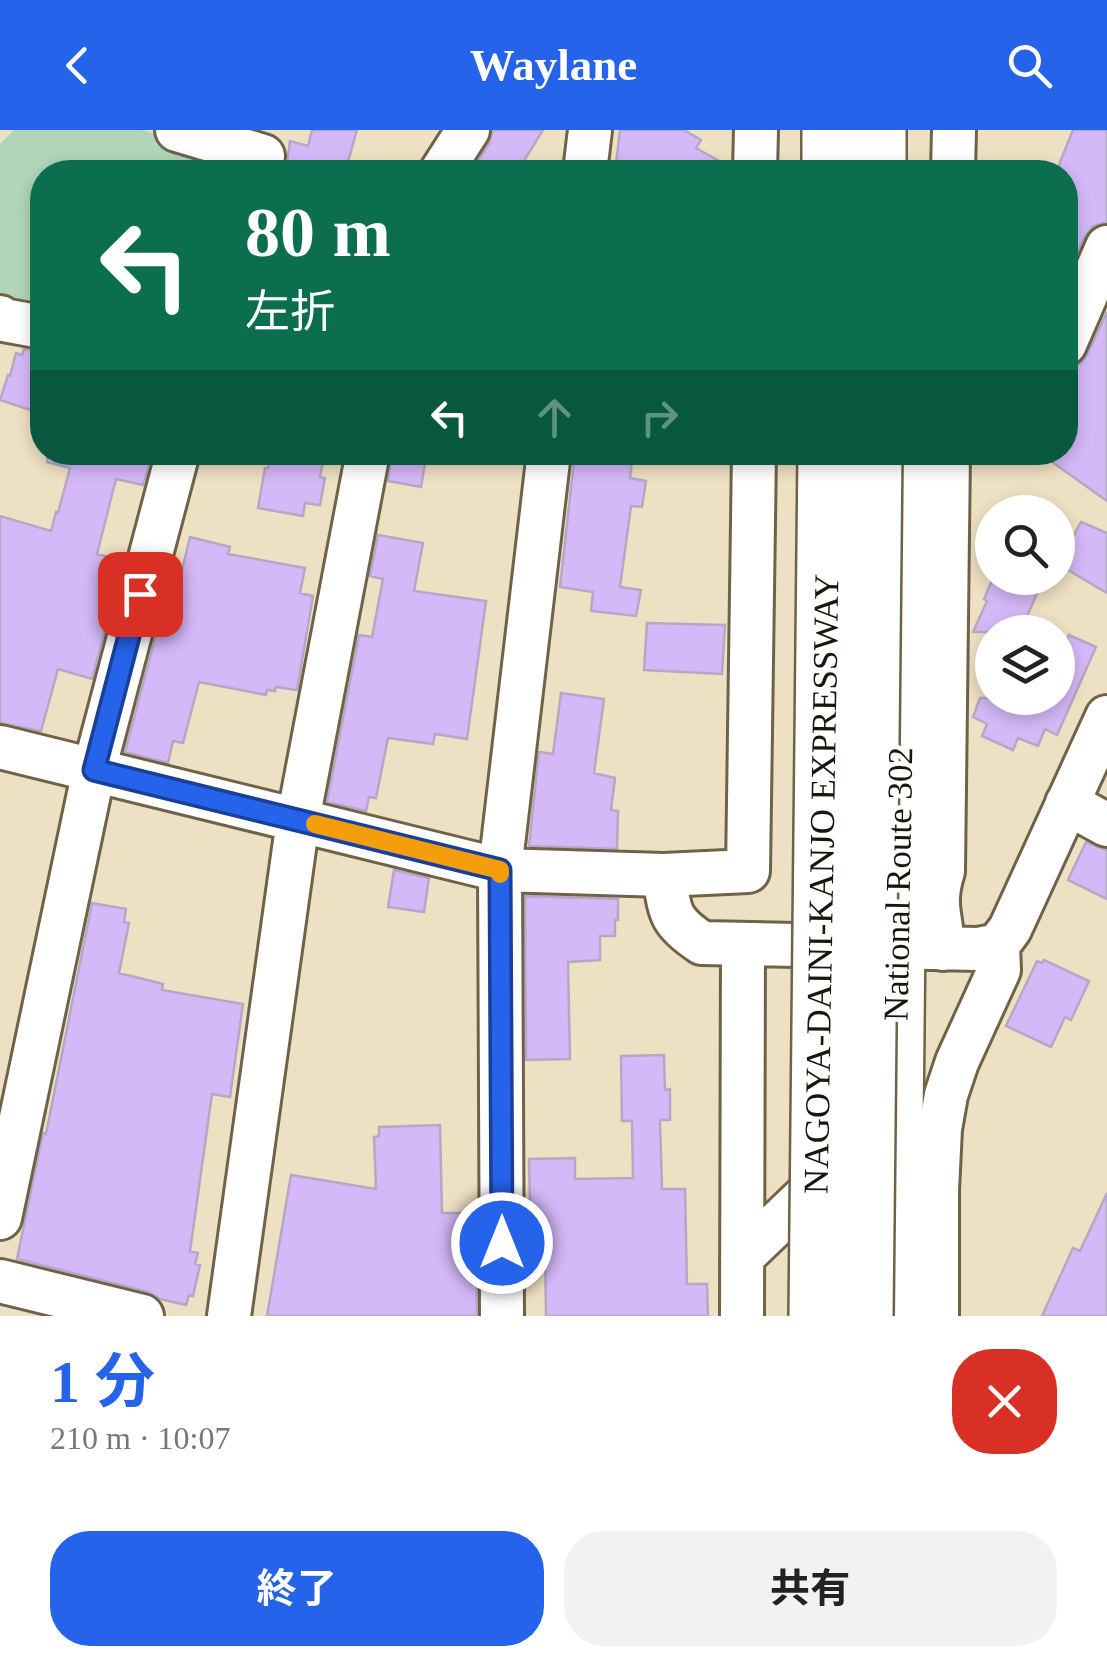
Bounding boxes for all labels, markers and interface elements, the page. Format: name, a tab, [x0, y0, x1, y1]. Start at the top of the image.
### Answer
icon: back	[50, 38, 105, 93]
icon: search	[1002, 38, 1057, 93]
text: Waylane	[470, 40, 637, 90]
text: 80 m	[245, 194, 391, 271]
icon: left	[80, 200, 210, 330]
text: 左折	[245, 287, 335, 337]
icon: left	[422, 390, 477, 445]
icon: ahead	[527, 390, 582, 445]
icon: right	[632, 390, 687, 445]
map controls	[975, 495, 1075, 715]
button: search	[975, 495, 1075, 595]
pin	[98, 552, 183, 637]
icon: arrive	[113, 567, 168, 622]
street label: NAGOYA-DAINI-KANJO EXPRESSWAY	[797, 574, 846, 1194]
button: layers	[975, 615, 1075, 715]
street label: National Route 302	[877, 747, 920, 1021]
position arrow	[450, 1191, 554, 1295]
text: 1 分	[50, 1349, 155, 1415]
button: close	[952, 1349, 1057, 1454]
text: 210 m · 10:07	[50, 1420, 230, 1456]
button: 終了	[50, 1531, 544, 1646]
button: 共有	[564, 1531, 1057, 1646]

